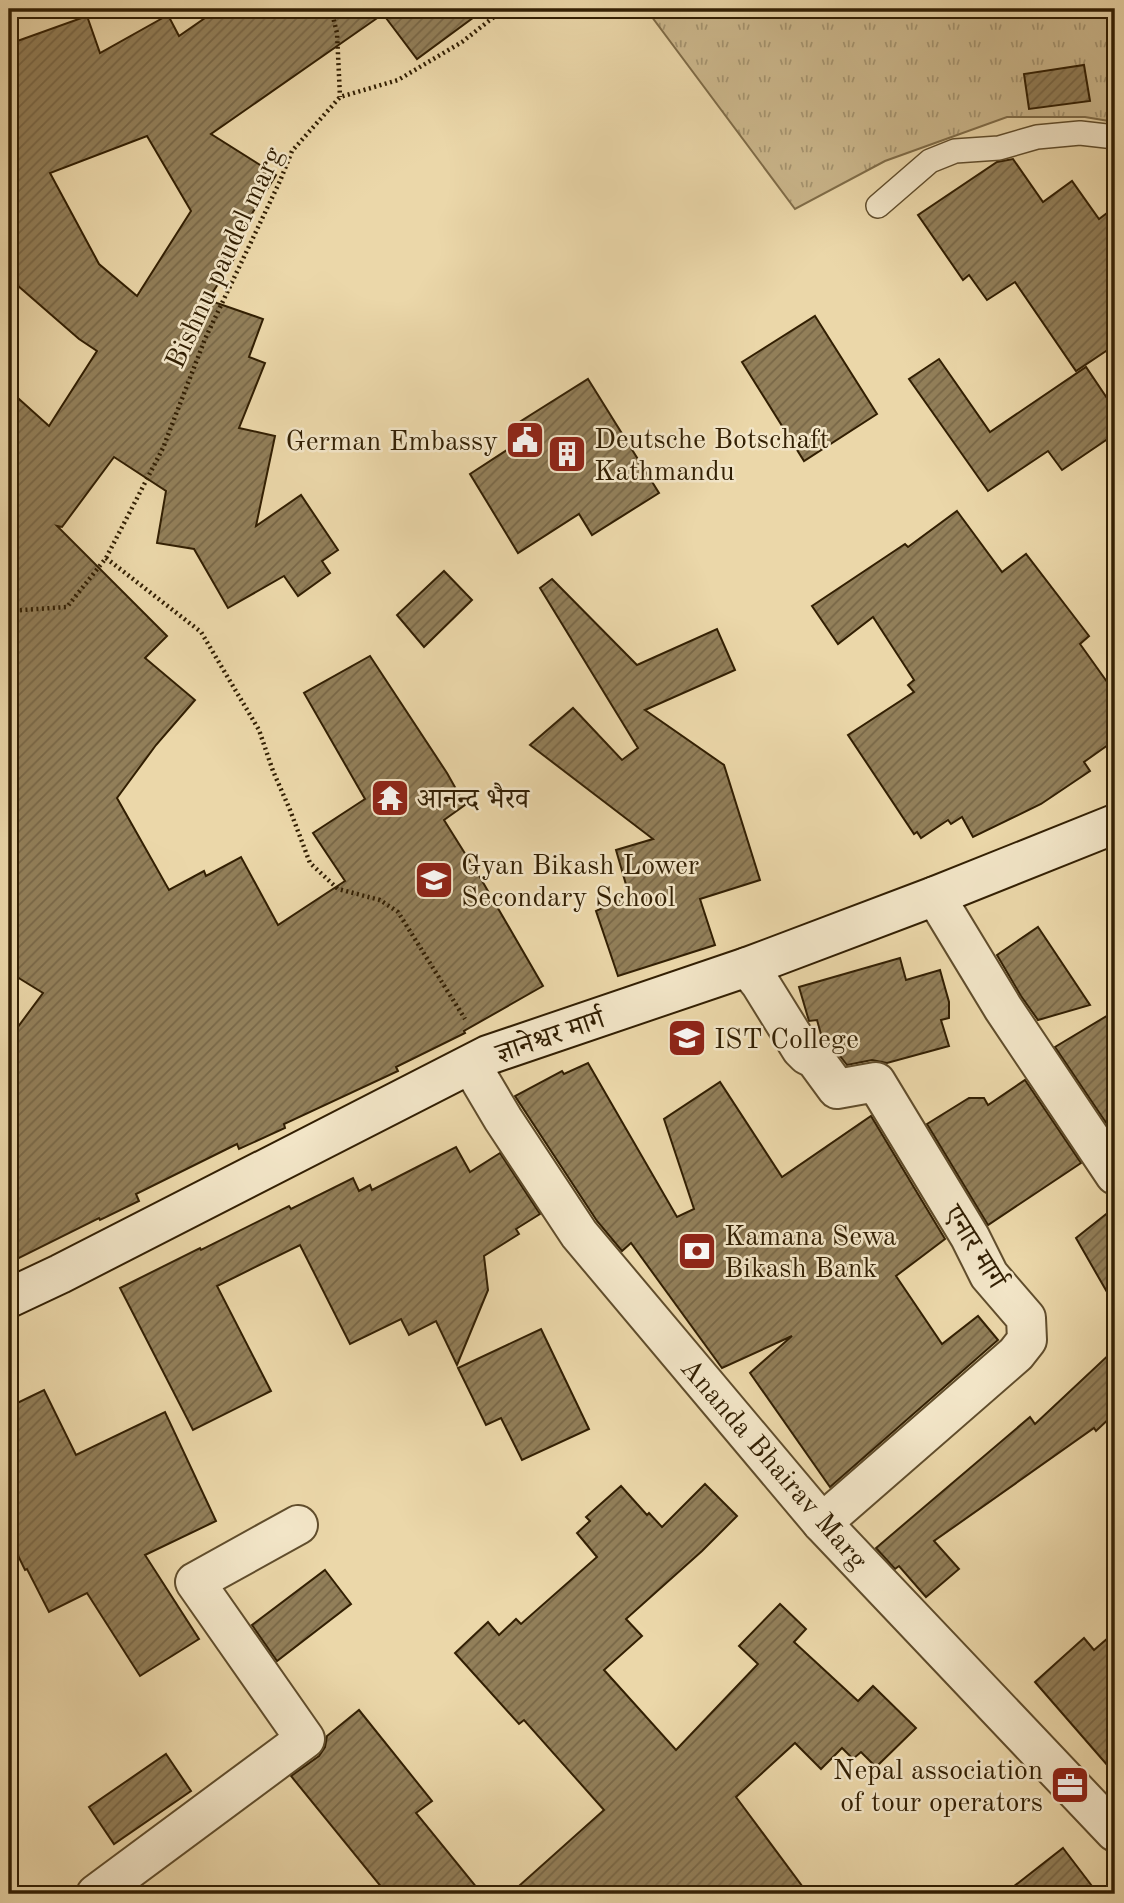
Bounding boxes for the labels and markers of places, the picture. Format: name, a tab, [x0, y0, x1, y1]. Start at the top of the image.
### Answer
public building icon: German Embassy	[504, 419, 546, 461]
place label: Deutsche Botschaft Kathmandu	[594, 427, 829, 487]
place label: German Embassy	[286, 429, 498, 457]
building icon: Deutsche Botschaft Kathmandu	[546, 433, 588, 475]
temple icon: आनन्द भैरव	[369, 777, 411, 819]
place label: आनन्द भैरव	[417, 782, 531, 815]
place label: Gyan Bikash Lower Secondary School	[461, 853, 699, 913]
school or university icon: Gyan Bikash Lower Secondary School	[413, 859, 455, 901]
school or university icon: IST College	[666, 1017, 708, 1059]
place label: IST College	[714, 1027, 859, 1055]
place label: Kamana Sewa Bikash Bank	[724, 1224, 897, 1284]
bank icon: Kamana Sewa Bikash Bank	[676, 1230, 718, 1272]
place label: Nepal association of tour operators	[833, 1758, 1043, 1818]
office icon: Nepal association of tour operators	[1049, 1764, 1091, 1806]

